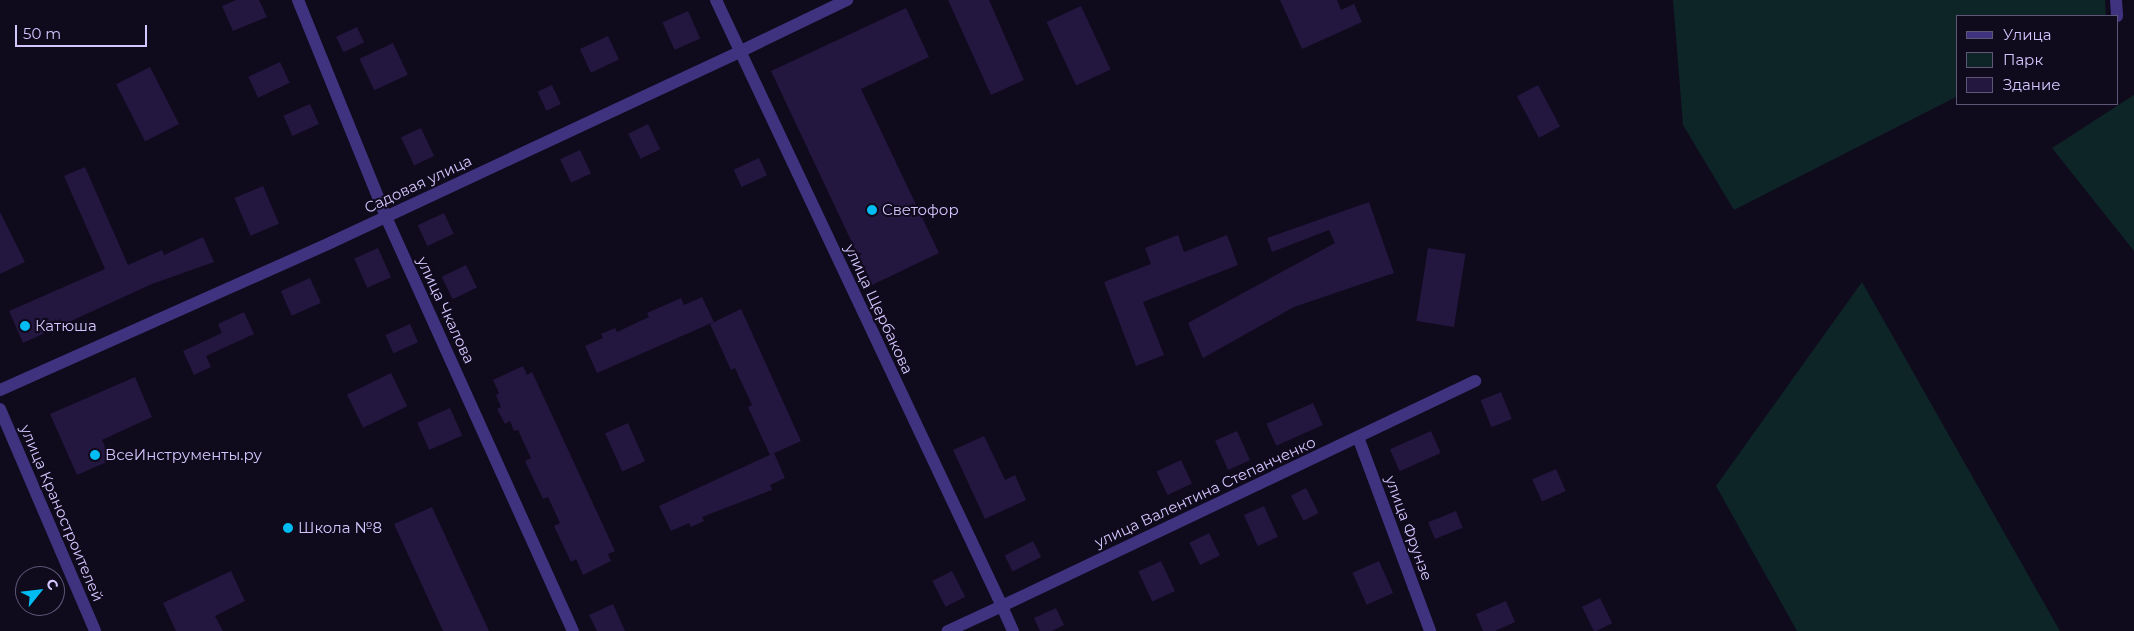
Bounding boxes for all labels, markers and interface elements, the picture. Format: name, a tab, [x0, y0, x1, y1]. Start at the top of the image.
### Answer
scale bar	[18, 15, 150, 47]
legend	[1956, 15, 2119, 105]
text: 50 m	[23, 24, 61, 43]
text: Улица	[2003, 25, 2051, 44]
text: Парк	[2003, 50, 2043, 69]
text: Здание	[2003, 75, 2061, 94]
street label: Садовая улица	[361, 151, 475, 217]
place label: Светофор	[882, 201, 959, 219]
marker: Светофор	[866, 204, 878, 216]
street label: улица Щербакова	[841, 241, 917, 377]
street label: улица Чкалова	[413, 254, 479, 366]
place label: Катюша	[35, 317, 97, 335]
marker: Катюша	[19, 320, 31, 332]
street label: улица Краностроителей	[17, 422, 107, 604]
street label: улица Валентина Степанченко	[1092, 433, 1318, 551]
place label: ВсеИнструменты.ру	[105, 446, 262, 464]
marker: ВсеИнструменты.ру	[89, 449, 101, 461]
street label: улица Фрунзе	[1382, 473, 1436, 583]
place label: Школа №8	[298, 519, 382, 537]
marker: Школа №8	[282, 522, 294, 534]
north arrow	[15, 566, 65, 616]
text: С	[42, 575, 63, 593]

